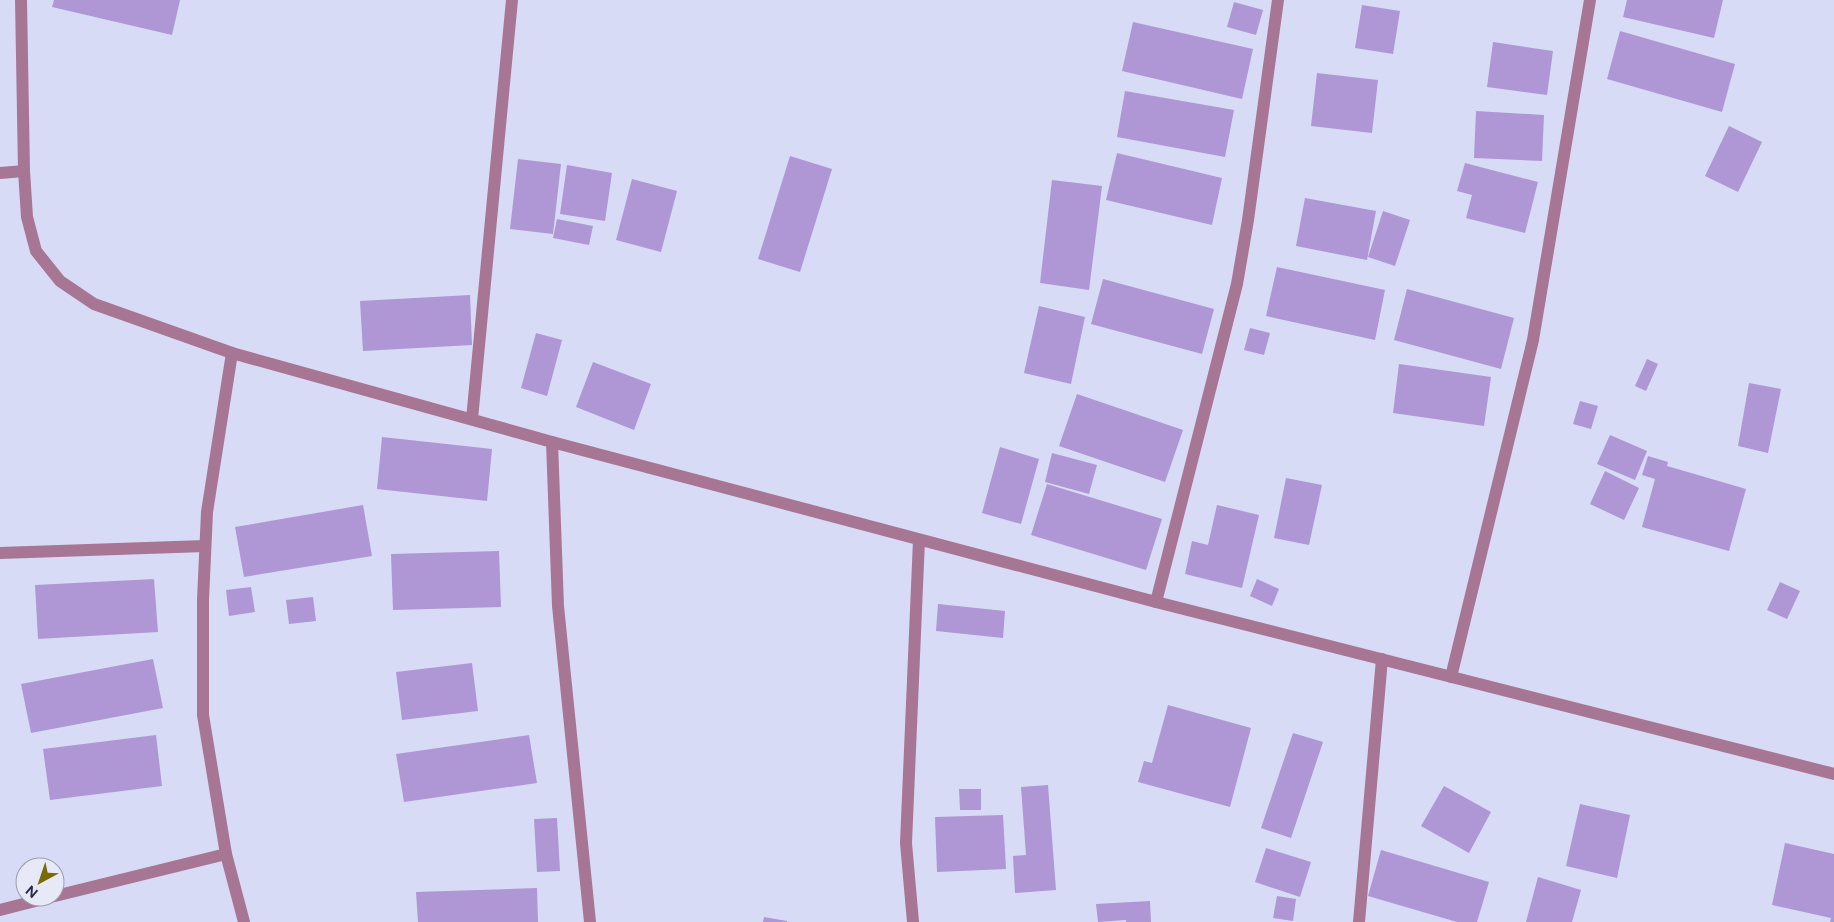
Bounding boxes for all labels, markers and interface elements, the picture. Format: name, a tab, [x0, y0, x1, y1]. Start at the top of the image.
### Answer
north arrow	[15, 857, 65, 907]
text: N	[22, 882, 42, 902]

